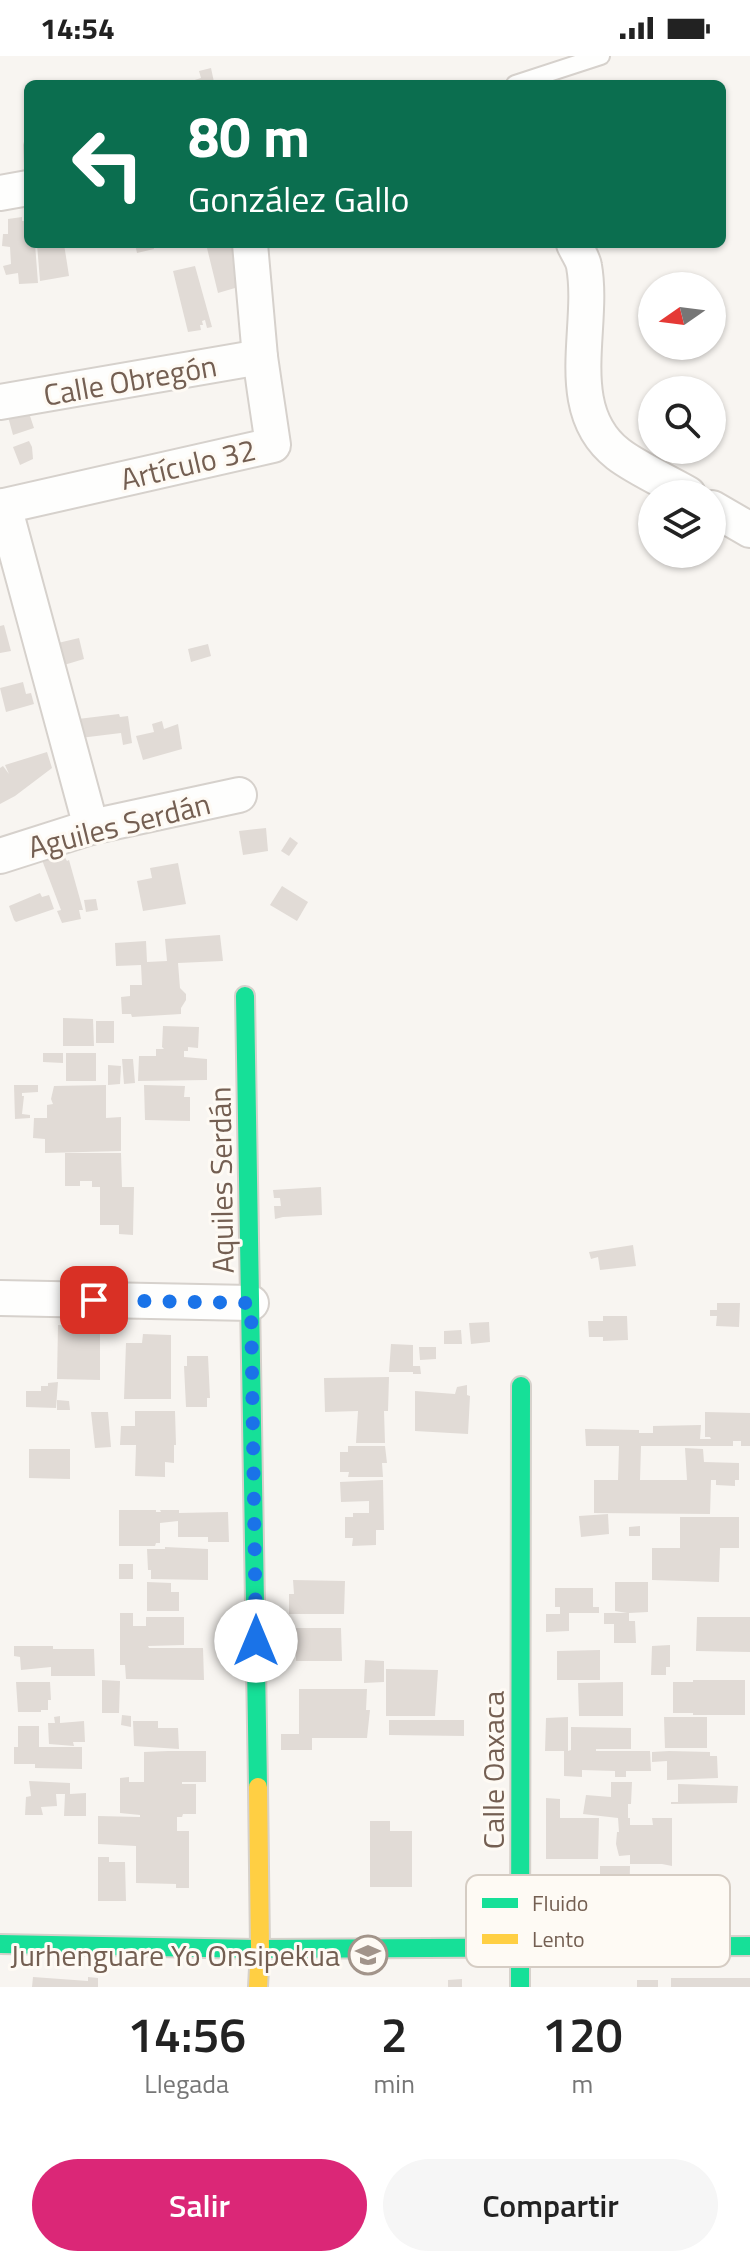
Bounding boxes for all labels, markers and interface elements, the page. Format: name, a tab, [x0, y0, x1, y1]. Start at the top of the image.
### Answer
text: 14:54	[40, 5, 115, 51]
text: 80 m	[188, 94, 310, 179]
icon: left	[56, 112, 160, 216]
text: González Gallo	[188, 171, 410, 226]
north arrow	[638, 272, 726, 360]
map controls	[638, 272, 726, 568]
street label: Calle Obregón	[40, 342, 220, 418]
button: search	[638, 376, 726, 464]
street label: Artículo 32	[116, 426, 260, 502]
button: layers	[638, 480, 726, 568]
street label: Aguiles Serdán	[23, 780, 215, 870]
street label: Aquiles Serdán	[196, 1086, 246, 1274]
pin	[60, 1266, 128, 1334]
icon: arrive	[72, 1278, 116, 1322]
position arrow	[214, 1599, 298, 1683]
street label: Calle Oaxaca	[470, 1691, 516, 1849]
legend	[466, 1875, 730, 1967]
text: Fluido	[532, 1886, 588, 1920]
text: Lento	[532, 1922, 585, 1956]
place label: Jurhenguare Yo Onsipekua	[10, 1932, 340, 1978]
school or university icon: Jurhenguare Yo Onsipekua	[347, 1934, 389, 1976]
text: 14:56	[127, 1998, 246, 2071]
text: 2	[381, 1998, 408, 2071]
text: 120	[542, 1998, 623, 2071]
text: Llegada	[144, 2064, 229, 2103]
text: min	[373, 2064, 415, 2103]
text: m	[572, 2064, 593, 2103]
button: Salir	[32, 2159, 367, 2251]
button: Compartir	[383, 2159, 718, 2251]

